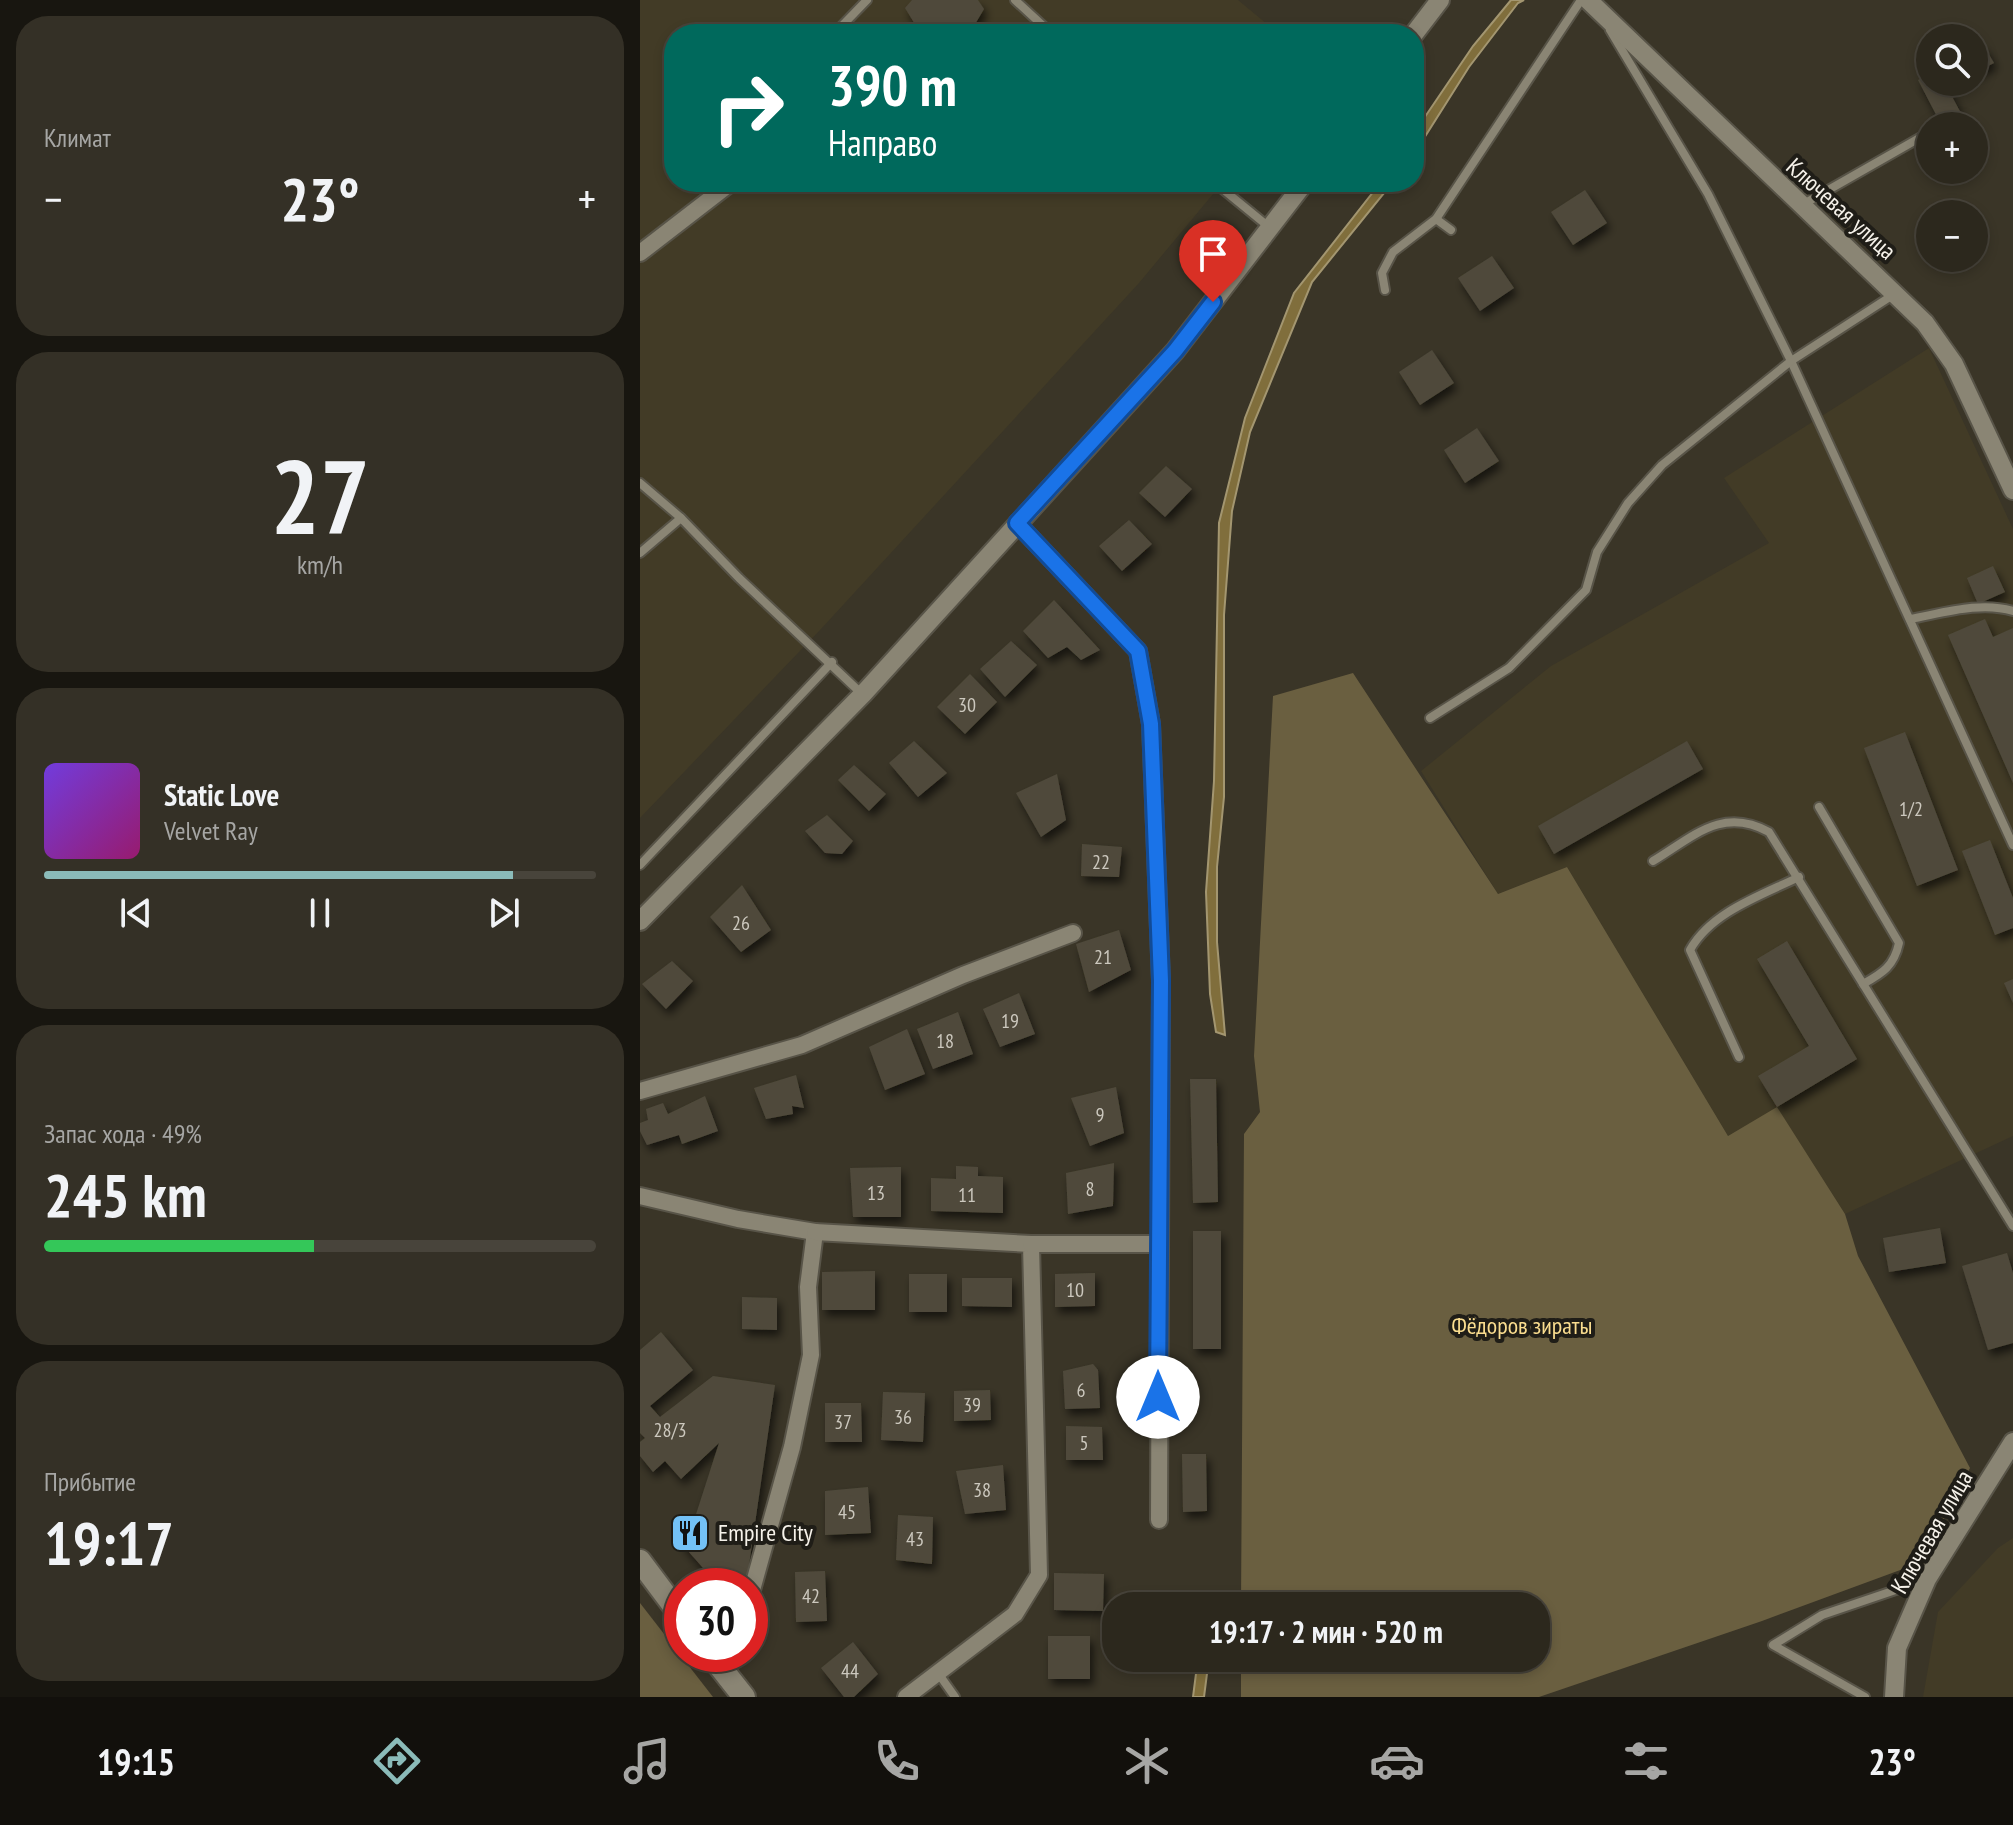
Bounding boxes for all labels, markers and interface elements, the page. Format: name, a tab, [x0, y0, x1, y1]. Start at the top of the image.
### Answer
map controls	[1916, 24, 1988, 272]
button: search	[1916, 24, 1988, 96]
text: 390 m	[828, 49, 957, 121]
icon: right	[696, 56, 800, 160]
button: +	[1916, 112, 1988, 184]
text: Направо	[828, 119, 937, 166]
text: Климат	[44, 121, 111, 154]
street label: Ключевая улица	[1780, 151, 1903, 266]
text: 23°	[280, 160, 360, 238]
text: −	[44, 170, 62, 227]
text: +	[578, 170, 596, 227]
button: −	[1916, 200, 1988, 272]
pin	[1179, 220, 1247, 302]
icon: arrive	[1191, 232, 1235, 276]
text: 27	[270, 428, 370, 563]
text: km/h	[297, 548, 343, 581]
house number: 30	[958, 692, 976, 718]
text: Static Love	[164, 775, 279, 814]
house number: 1/2	[1899, 796, 1923, 822]
text: Velvet Ray	[164, 814, 258, 847]
house number: 22	[1092, 849, 1110, 875]
icon: previous	[114, 891, 158, 935]
icon: pause	[298, 891, 342, 935]
icon: next	[482, 891, 526, 935]
house number: 26	[732, 910, 750, 936]
house number: 21	[1094, 944, 1112, 970]
house number: 19	[1001, 1008, 1019, 1034]
house number: 18	[936, 1028, 954, 1054]
house number: 9	[1096, 1102, 1105, 1128]
text: Запас хода · 49%	[44, 1117, 202, 1150]
text: 245 km	[44, 1156, 207, 1234]
house number: 8	[1086, 1176, 1095, 1202]
house number: 13	[867, 1180, 885, 1206]
house number: 11	[958, 1182, 976, 1208]
house number: 10	[1066, 1277, 1084, 1303]
park label: Фёдоров зираты	[1452, 1310, 1592, 1341]
position arrow	[1116, 1355, 1200, 1439]
house number: 6	[1077, 1377, 1086, 1403]
house number: 39	[963, 1392, 981, 1418]
house number: 36	[894, 1404, 912, 1430]
house number: 37	[834, 1409, 852, 1435]
house number: 28/3	[654, 1417, 686, 1443]
house number: 5	[1080, 1430, 1089, 1456]
street label: Ключевая улица	[1884, 1464, 1979, 1599]
text: Прибытие	[44, 1465, 136, 1498]
house number: 38	[973, 1477, 991, 1503]
house number: 45	[838, 1499, 856, 1525]
text: 19:17	[44, 1504, 174, 1582]
restaurant icon: Empire City	[669, 1512, 711, 1554]
place label: Empire City	[718, 1517, 813, 1548]
house number: 43	[906, 1526, 924, 1552]
speed limit sign: 30	[664, 1568, 768, 1672]
house number: 42	[802, 1583, 820, 1609]
text: 19:17 · 2 мин · 520 m	[1209, 1612, 1443, 1651]
house number: 44	[841, 1658, 859, 1684]
icon: directions	[369, 1733, 425, 1789]
icon: music	[619, 1733, 675, 1789]
icon: phone	[869, 1733, 925, 1789]
icon: climate	[1119, 1733, 1175, 1789]
icon: car	[1369, 1733, 1425, 1789]
icon: filters	[1618, 1733, 1674, 1789]
text: 19:15	[97, 1738, 175, 1785]
text: 23°	[1868, 1738, 1916, 1785]

